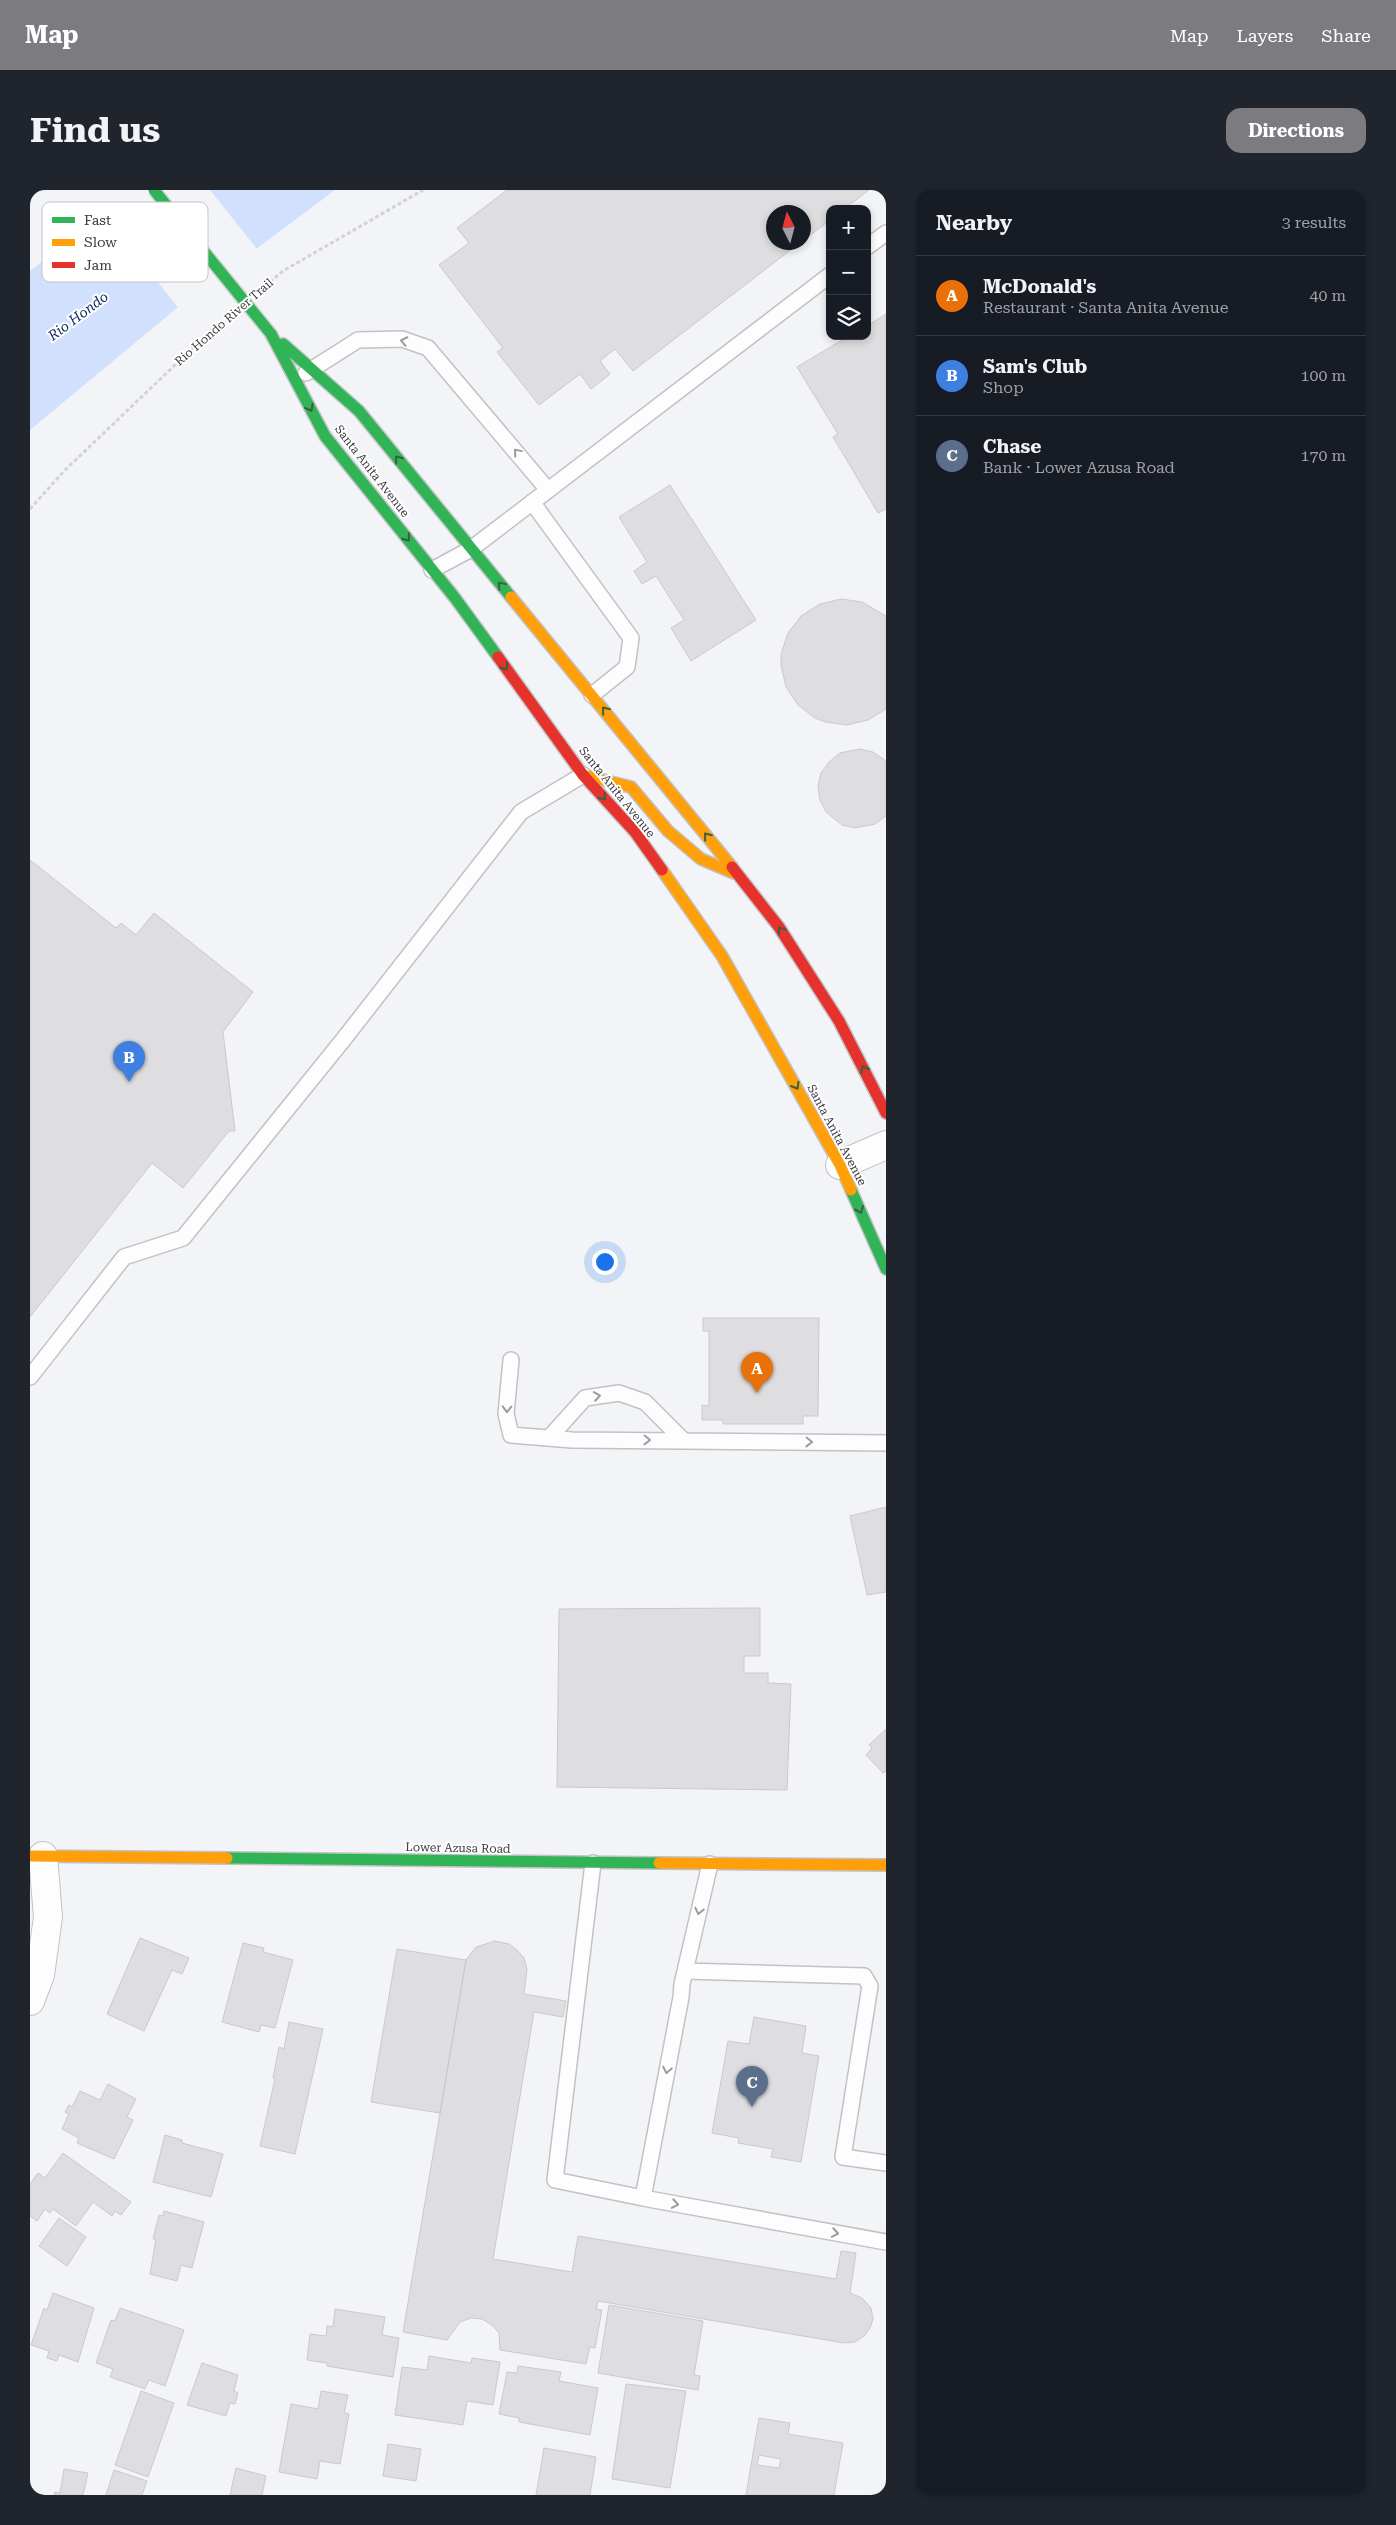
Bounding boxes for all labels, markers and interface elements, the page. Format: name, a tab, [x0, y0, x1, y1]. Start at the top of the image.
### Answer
text: Map	[25, 21, 79, 49]
text: Map	[1170, 25, 1209, 46]
text: Layers	[1237, 25, 1293, 46]
text: Share	[1321, 25, 1371, 46]
button: Directions	[1226, 108, 1366, 153]
text: Find us	[30, 110, 160, 151]
legend	[42, 202, 208, 282]
north arrow	[766, 205, 811, 250]
map controls	[826, 205, 871, 340]
button: +	[826, 205, 871, 250]
text: Nearby	[936, 211, 1012, 235]
text: Fast	[84, 212, 111, 228]
text: 3 results	[1282, 213, 1346, 232]
text: Slow	[84, 234, 117, 250]
button: −	[826, 250, 871, 295]
text: Jam	[84, 257, 112, 273]
street label: Rio Hondo River Trail	[172, 275, 276, 369]
text: McDonald's	[983, 275, 1096, 298]
text: A	[946, 286, 958, 305]
text: 40 m	[1309, 286, 1346, 305]
water label: Rio Hondo	[44, 288, 111, 344]
button: layers	[826, 295, 871, 340]
text: Restaurant · Santa Anita Avenue	[983, 298, 1228, 317]
one-way arrow	[399, 336, 408, 346]
text: Sam's Club	[983, 355, 1087, 378]
text: B	[946, 366, 958, 385]
text: 100 m	[1300, 366, 1346, 385]
text: Shop	[983, 378, 1024, 397]
one-way arrow	[304, 403, 314, 412]
street label: Santa Anita Avenue	[332, 422, 412, 520]
text: Chase	[983, 435, 1041, 458]
text: C	[946, 446, 958, 465]
text: 170 m	[1300, 446, 1346, 465]
one-way arrow	[513, 449, 522, 458]
one-way arrow	[396, 456, 404, 465]
text: Bank · Lower Azusa Road	[983, 458, 1175, 477]
one-way arrow	[401, 532, 409, 541]
one-way arrow	[498, 582, 506, 591]
one-way arrow	[499, 661, 508, 671]
one-way arrow	[602, 707, 610, 716]
street label: Santa Anita Avenue	[576, 744, 658, 841]
one-way arrow	[597, 791, 606, 800]
one-way arrow	[703, 833, 712, 842]
one-way arrow	[777, 926, 787, 935]
pin: B	[113, 1041, 145, 1082]
one-way arrow	[860, 1066, 870, 1075]
one-way arrow	[790, 1081, 800, 1090]
street label: Santa Anita Avenue	[804, 1082, 870, 1188]
one-way arrow	[853, 1205, 864, 1214]
your location	[592, 1249, 618, 1275]
pin: A	[741, 1352, 773, 1393]
one-way arrow	[593, 1391, 601, 1402]
one-way arrow	[502, 1406, 512, 1413]
one-way arrow	[644, 1435, 651, 1445]
one-way arrow	[806, 1437, 814, 1447]
street label: Lower Azusa Road	[405, 1840, 511, 1856]
one-way arrow	[694, 1907, 705, 1916]
one-way arrow	[663, 2066, 673, 2075]
pin: C	[736, 2066, 768, 2107]
one-way arrow	[670, 2198, 679, 2208]
one-way arrow	[830, 2227, 839, 2237]

